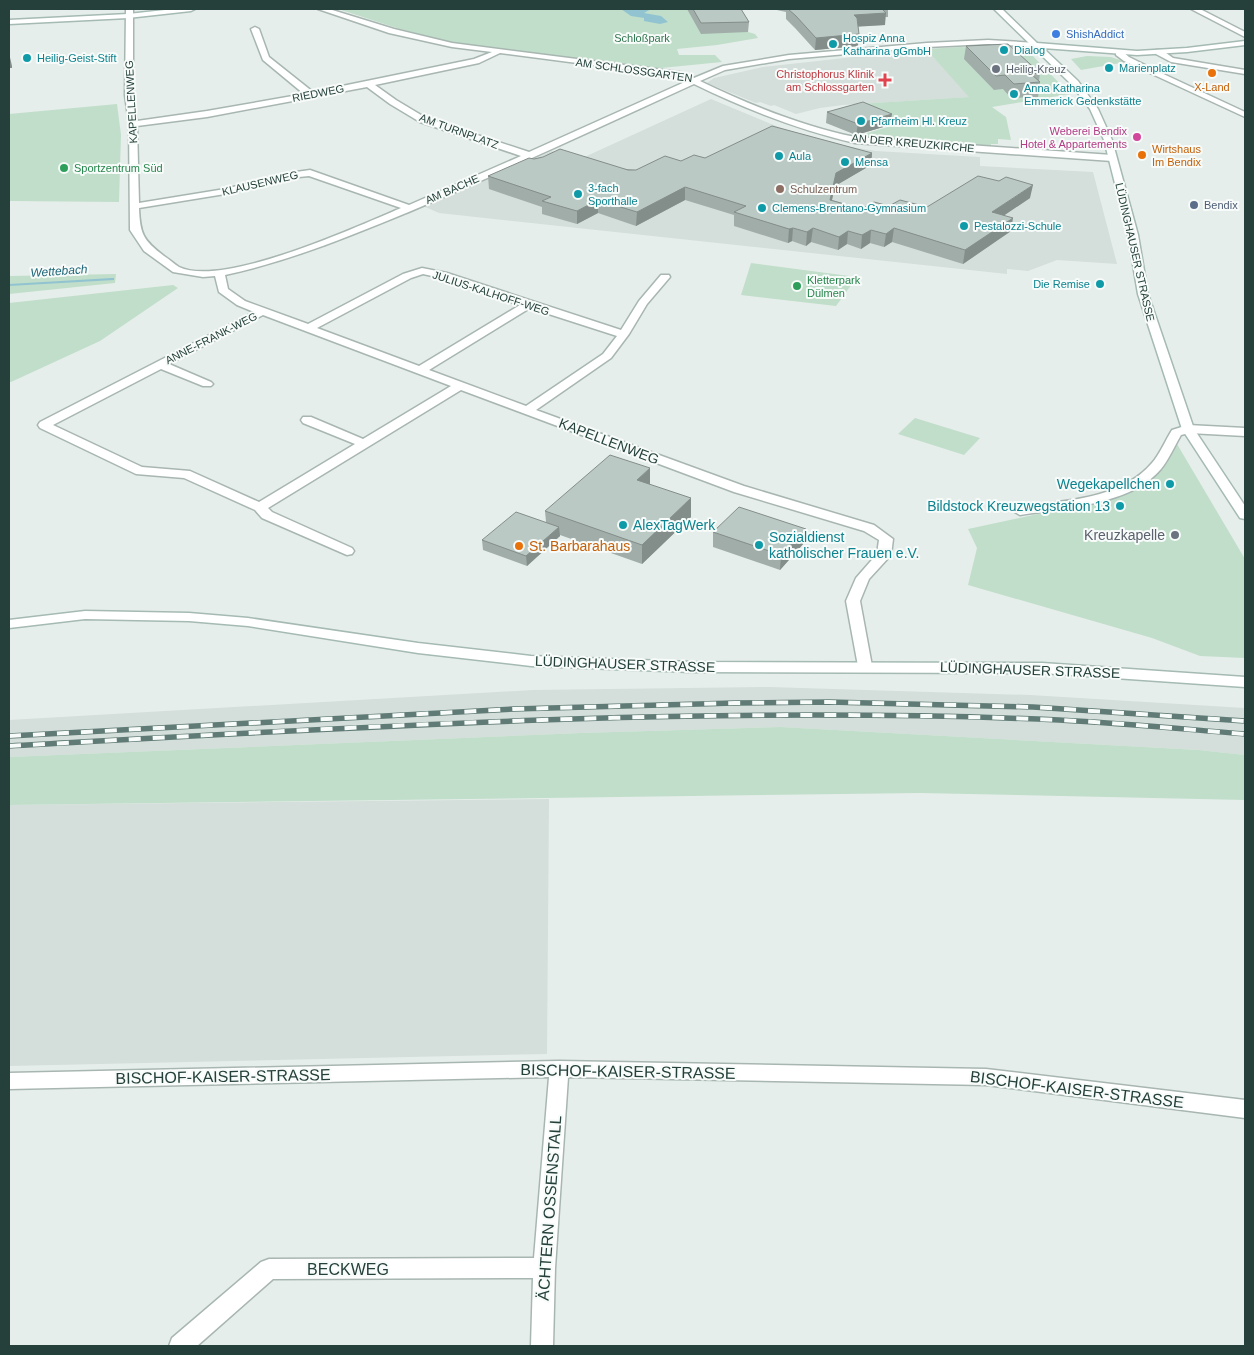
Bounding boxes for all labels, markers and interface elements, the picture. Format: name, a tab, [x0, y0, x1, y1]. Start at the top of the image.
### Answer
marker: ShishAddict	[1050, 28, 1062, 40]
place label: ShishAddict	[1066, 28, 1124, 40]
park label: Schloßpark	[614, 32, 670, 44]
place label: Hospiz Anna Katharina gGmbH	[843, 32, 931, 57]
marker: Hospiz Anna Katharina gGmbH	[827, 38, 839, 50]
marker: Dialog	[998, 44, 1010, 56]
place label: Dialog	[1014, 44, 1045, 56]
marker: Heilig-Geist-Stift	[21, 52, 33, 64]
place label: Heilig-Geist-Stift	[37, 52, 116, 64]
street label: AM SCHLOSSGARTEN	[575, 56, 693, 84]
street label: KAPELLENWEG	[123, 60, 139, 144]
marker: Marienplatz	[1103, 62, 1115, 74]
place label: Marienplatz	[1119, 62, 1176, 74]
marker: Heilig-Kreuz	[990, 63, 1002, 75]
place label: Heilig-Kreuz	[1006, 63, 1066, 75]
marker: X-Land	[1206, 67, 1218, 79]
place label: Christophorus Klinik am Schlossgarten	[776, 68, 874, 93]
marker: Christophorus Klinik am Schlossgarten	[878, 73, 892, 87]
place label: X-Land	[1194, 81, 1230, 93]
street label: RIEDWEG	[291, 82, 345, 104]
place label: Anna Katharina Emmerick Gedenkstätte	[1024, 82, 1141, 107]
marker: Anna Katharina Emmerick Gedenkstätte	[1008, 88, 1020, 100]
street label: AM TURNPLATZ	[418, 111, 500, 151]
marker: Pfarrheim Hl. Kreuz	[855, 115, 867, 127]
place label: Pfarrheim Hl. Kreuz	[871, 115, 967, 127]
place label: Weberei Bendix Hotel & Appartements	[1020, 125, 1127, 150]
marker: Weberei Bendix Hotel & Appartements	[1131, 131, 1143, 143]
street label: AN DER KREUZKIRCHE	[851, 132, 975, 154]
place label: Wirtshaus Im Bendix	[1152, 143, 1201, 168]
marker: Wirtshaus Im Bendix	[1136, 149, 1148, 161]
marker: Aula	[773, 150, 785, 162]
place label: Aula	[789, 150, 812, 162]
marker: Mensa	[839, 156, 851, 168]
place label: Mensa	[855, 156, 889, 168]
marker: Sportzentrum Süd	[58, 162, 70, 174]
place label: Sportzentrum Süd	[74, 162, 163, 174]
street label: KLAUSENWEG	[221, 168, 299, 198]
street label: AM BACHE	[423, 172, 481, 206]
place label: 3-fach Sporthalle	[588, 182, 638, 207]
street label: LÜDINGHAUSER STRASSE	[1113, 182, 1157, 322]
marker: Schulzentrum	[774, 183, 786, 195]
place label: Schulzentrum	[790, 183, 857, 195]
marker: 3-fach Sporthalle	[572, 188, 584, 200]
marker: Bendix	[1188, 199, 1200, 211]
place label: Bendix	[1204, 199, 1238, 211]
marker: Clemens-Brentano-Gymnasium	[756, 202, 768, 214]
place label: Clemens-Brentano-Gymnasium	[772, 202, 926, 214]
marker: Pestalozzi-Schule	[958, 220, 970, 232]
place label: Pestalozzi-Schule	[974, 220, 1061, 232]
water label: Wettebach	[30, 262, 88, 280]
street label: JULIUS-KALHOFF-WEG	[431, 268, 551, 318]
place label: Kletterpark Dülmen	[807, 274, 861, 299]
place label: Die Remise	[1033, 278, 1090, 290]
marker: Die Remise	[1094, 278, 1106, 290]
marker: Kletterpark Dülmen	[791, 280, 803, 292]
street label: ANNE-FRANK-WEG	[163, 310, 259, 366]
street label: KAPELLENWEG	[557, 415, 661, 467]
place label: Wegekapellchen	[1057, 476, 1160, 492]
marker: Wegekapellchen	[1164, 478, 1176, 490]
place label: Bildstock Kreuzwegstation 13	[927, 498, 1110, 514]
marker: Bildstock Kreuzwegstation 13	[1114, 500, 1126, 512]
place label: AlexTagWerk	[633, 517, 716, 533]
marker: AlexTagWerk	[617, 519, 629, 531]
place label: Kreuzkapelle	[1084, 527, 1165, 543]
place label: Sozialdienst katholischer Frauen e.V.	[769, 529, 919, 561]
marker: Kreuzkapelle	[1169, 529, 1181, 541]
place label: St. Barbarahaus	[529, 538, 630, 554]
marker: Sozialdienst katholischer Frauen e.V.	[753, 539, 765, 551]
marker: St. Barbarahaus	[513, 540, 525, 552]
street label: LÜDINGHAUSER STRASSE	[535, 652, 716, 675]
street label: LÜDINGHAUSER STRASSE	[940, 658, 1121, 681]
street label: BISCHOF-KAISER-STRASSE	[520, 1061, 736, 1082]
street label: BISCHOF-KAISER-STRASSE	[115, 1066, 331, 1087]
street label: BISCHOF-KAISER-STRASSE	[969, 1068, 1185, 1111]
street label: ÄCHTERN OSSENSTALL	[535, 1115, 564, 1301]
street label: BECKWEG	[307, 1261, 389, 1278]

